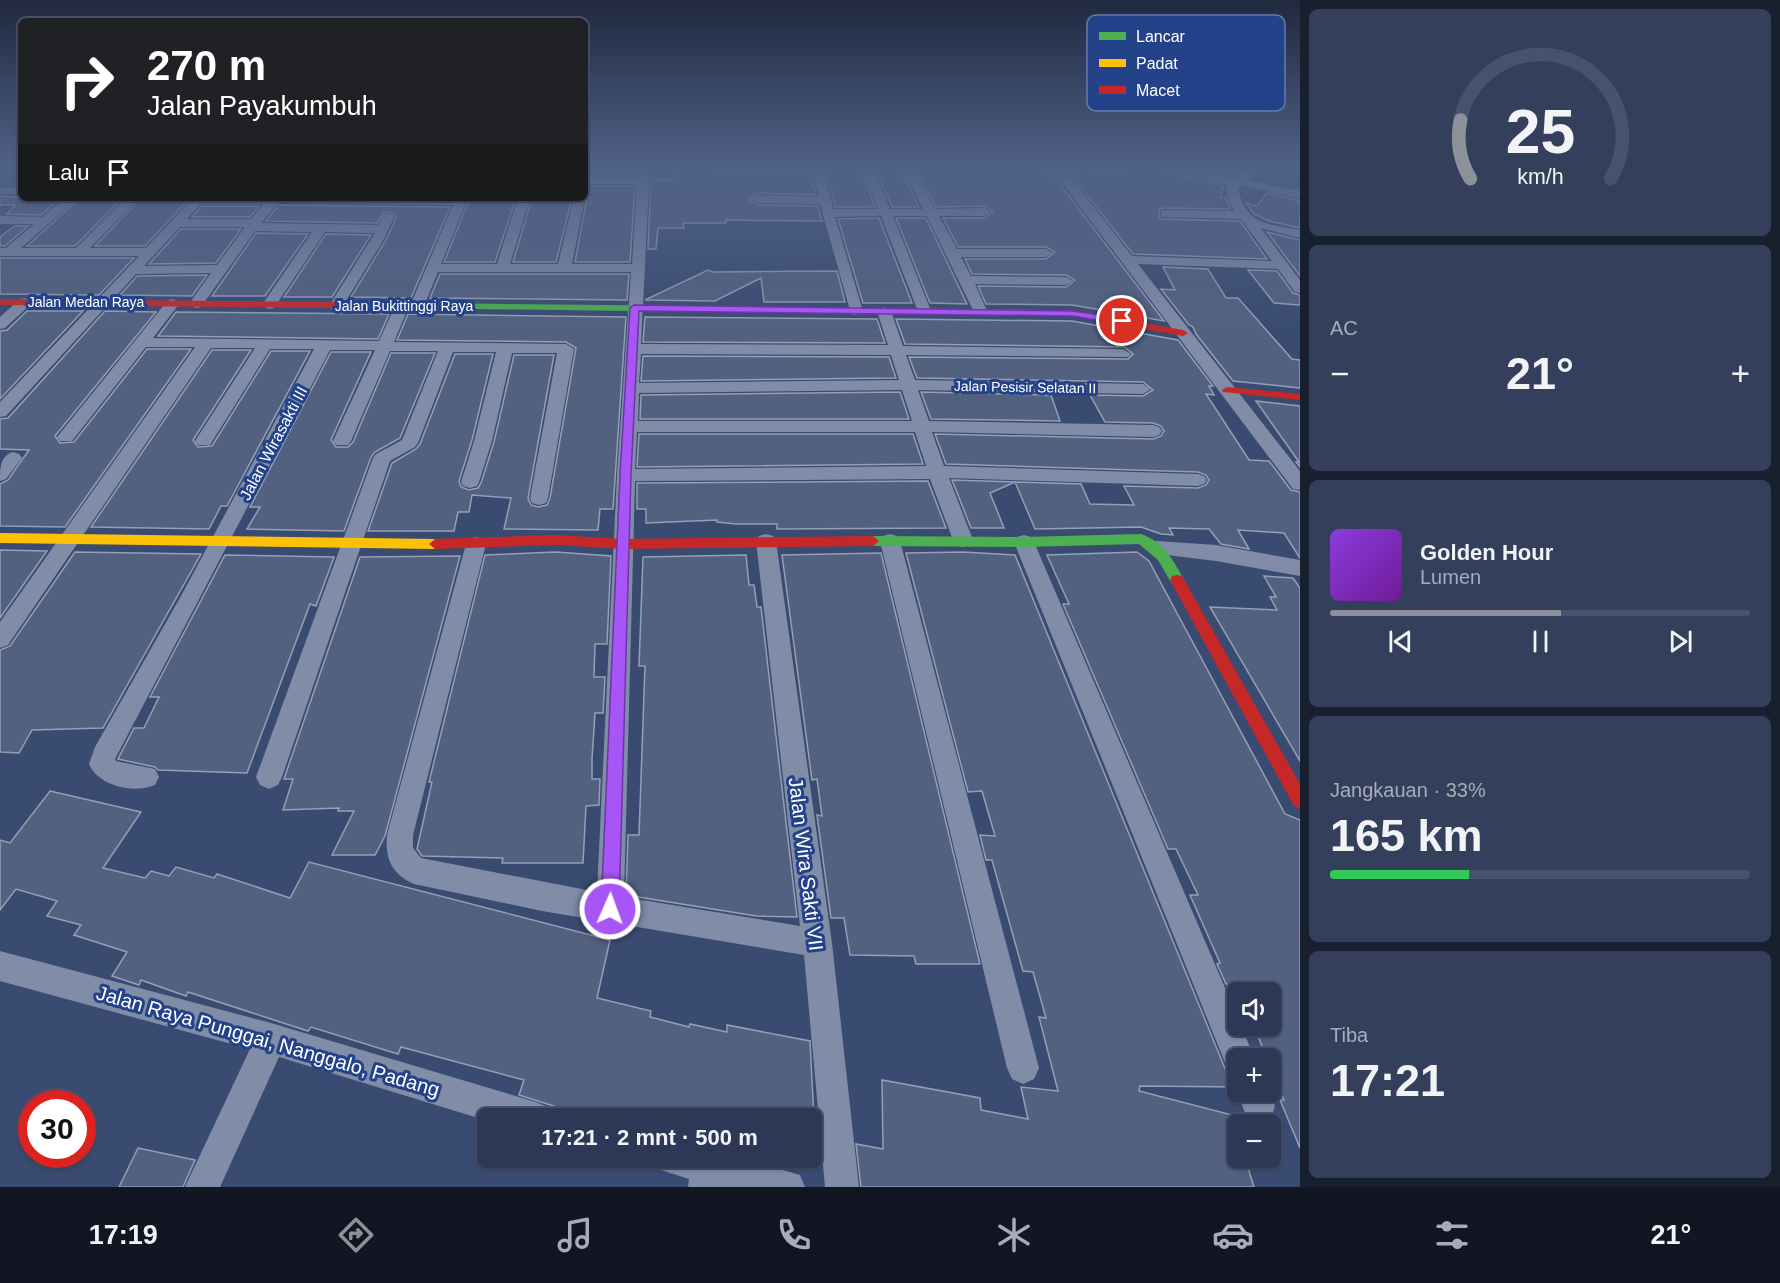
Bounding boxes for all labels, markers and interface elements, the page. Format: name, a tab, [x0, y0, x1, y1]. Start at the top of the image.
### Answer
legend	[1087, 15, 1285, 111]
text: Lancar	[1136, 28, 1186, 45]
icon: right	[48, 42, 126, 120]
text: 270 m	[147, 42, 266, 89]
text: Padat	[1136, 55, 1178, 72]
text: Macet	[1136, 82, 1180, 99]
text: Jalan Payakumbuh	[147, 91, 377, 121]
text: 25	[1505, 97, 1575, 166]
icon: arrive	[102, 156, 135, 189]
text: Lalu	[48, 160, 90, 185]
text: km/h	[1517, 166, 1563, 190]
street label: Jalan Medan Raya	[28, 294, 145, 310]
pin	[1096, 295, 1147, 346]
street label: Jalan Bukittinggi Raya	[335, 298, 473, 314]
icon: arrive	[1105, 304, 1138, 337]
text: AC	[1330, 317, 1358, 339]
text: 21°	[1506, 348, 1574, 399]
text: −	[1330, 355, 1349, 392]
text: +	[1731, 355, 1750, 392]
street label: Jalan Pesisir Selatan II	[954, 378, 1096, 396]
street label: Jalan Wirasakti III	[236, 384, 311, 503]
text: Golden Hour	[1420, 540, 1553, 565]
text: Lumen	[1420, 566, 1481, 588]
icon: previous	[1384, 625, 1417, 658]
icon: pause	[1524, 625, 1557, 658]
icon: next	[1664, 625, 1697, 658]
street label: Jalan Wira Sakti VII	[784, 776, 828, 952]
text: Jangkauan · 33%	[1330, 779, 1486, 801]
text: 165 km	[1330, 810, 1483, 861]
position arrow	[578, 877, 642, 941]
street label: Jalan Raya Punggai, Nanggalo, Padang	[94, 981, 442, 1101]
map controls	[1227, 982, 1281, 1168]
button: sound	[1227, 982, 1281, 1036]
text: Tiba	[1330, 1024, 1368, 1046]
button: +	[1227, 1048, 1281, 1102]
text: 17:21	[1330, 1055, 1445, 1106]
speed limit sign: 30	[18, 1090, 96, 1168]
button: −	[1227, 1114, 1281, 1168]
text: 17:21 · 2 mnt · 500 m	[541, 1125, 758, 1150]
icon: directions	[335, 1214, 377, 1256]
icon: music	[554, 1214, 596, 1256]
icon: phone	[773, 1214, 815, 1256]
icon: climate	[993, 1214, 1035, 1256]
icon: car	[1212, 1214, 1254, 1256]
icon: filters	[1431, 1214, 1473, 1256]
text: 17:19	[89, 1220, 158, 1250]
text: 21°	[1650, 1220, 1691, 1250]

